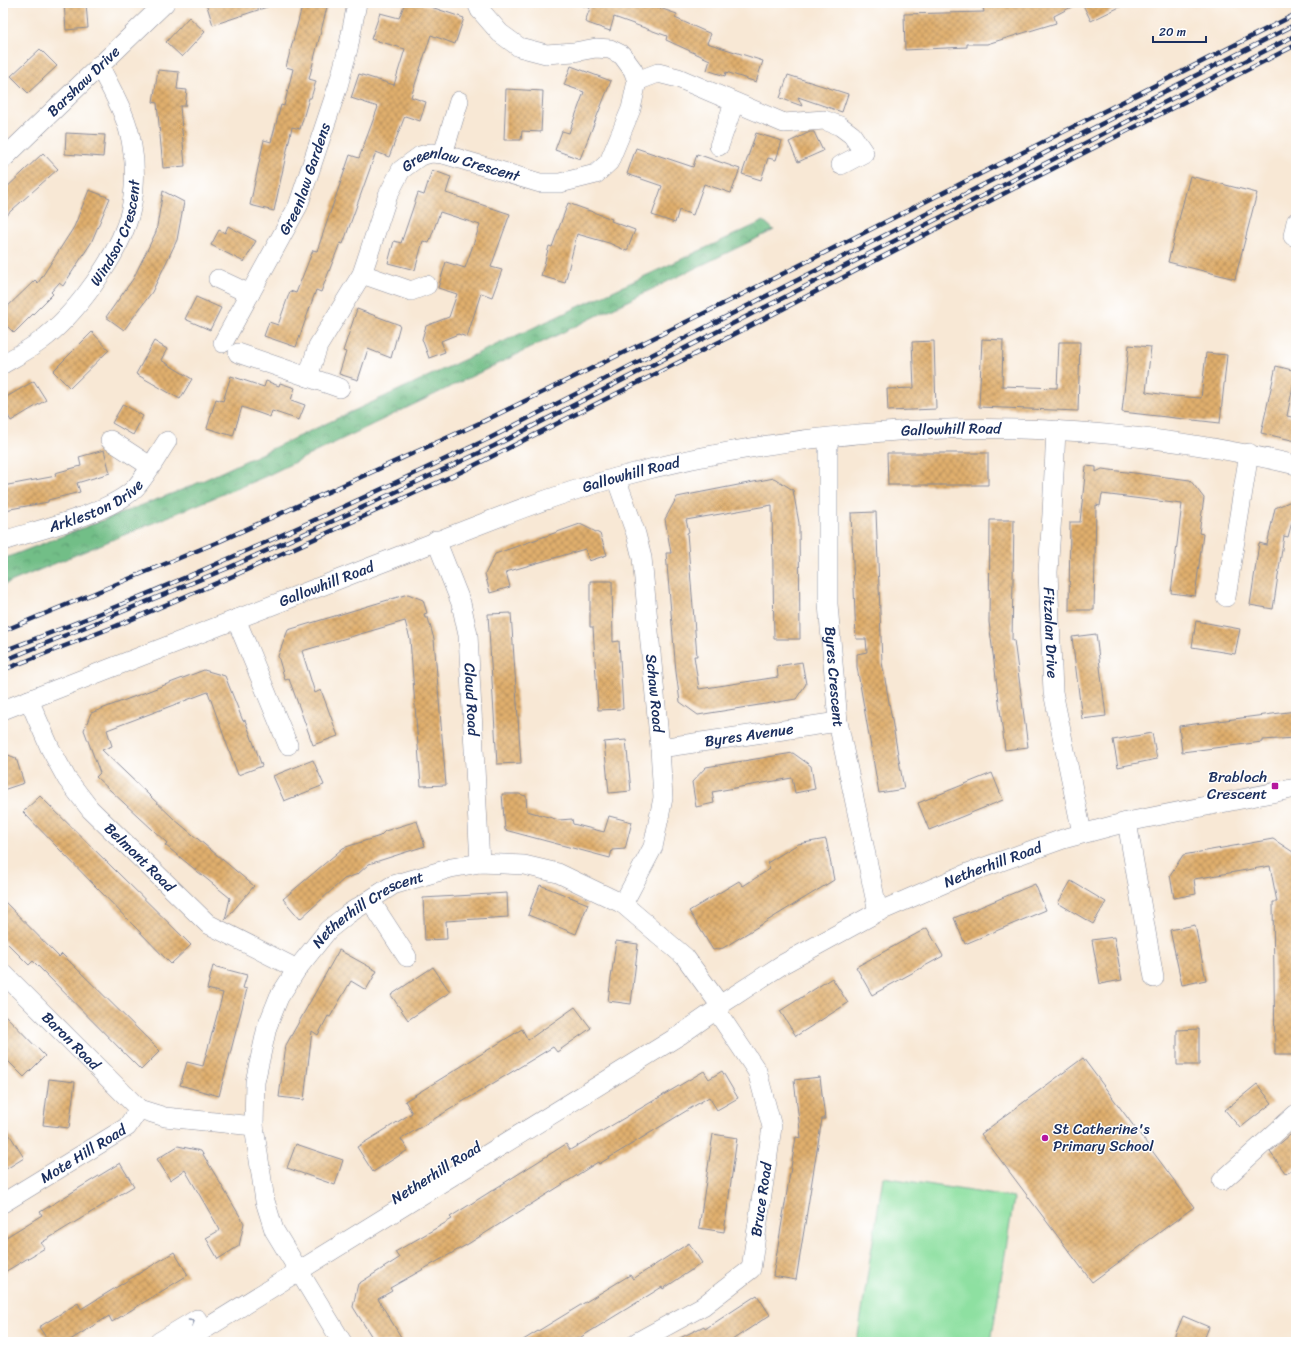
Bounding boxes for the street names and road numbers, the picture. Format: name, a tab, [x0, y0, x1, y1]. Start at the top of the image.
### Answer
street label: Barshaw Drive	[41, 39, 127, 123]
street label: Greenlaw Gardens	[271, 119, 338, 240]
street label: Greenlaw Crescent	[396, 140, 524, 190]
street label: Windsor Crescent	[83, 178, 147, 292]
street label: Gallowhill Road	[900, 415, 1002, 444]
street label: Gallowhill Road	[579, 449, 683, 500]
street label: Arkleston Drive	[45, 473, 151, 540]
street label: Gallowhill Road	[275, 554, 379, 614]
street label: Fitzalan Drive	[1036, 587, 1065, 679]
street label: Byres Crescent	[817, 625, 852, 730]
street label: Schaw Road	[638, 653, 672, 735]
street label: Claud Road	[456, 662, 486, 738]
street label: Byres Avenue	[703, 716, 796, 754]
street label: Belmont Road	[98, 816, 182, 899]
street label: Netherhill Road	[939, 834, 1046, 895]
street label: Netherhill Crescent	[305, 864, 427, 954]
street label: Baron Road	[35, 1005, 107, 1077]
street label: Mote Hill Road	[35, 1117, 132, 1190]
street label: Netherhill Road	[385, 1134, 487, 1211]
street label: Bruce Road	[743, 1160, 780, 1238]

